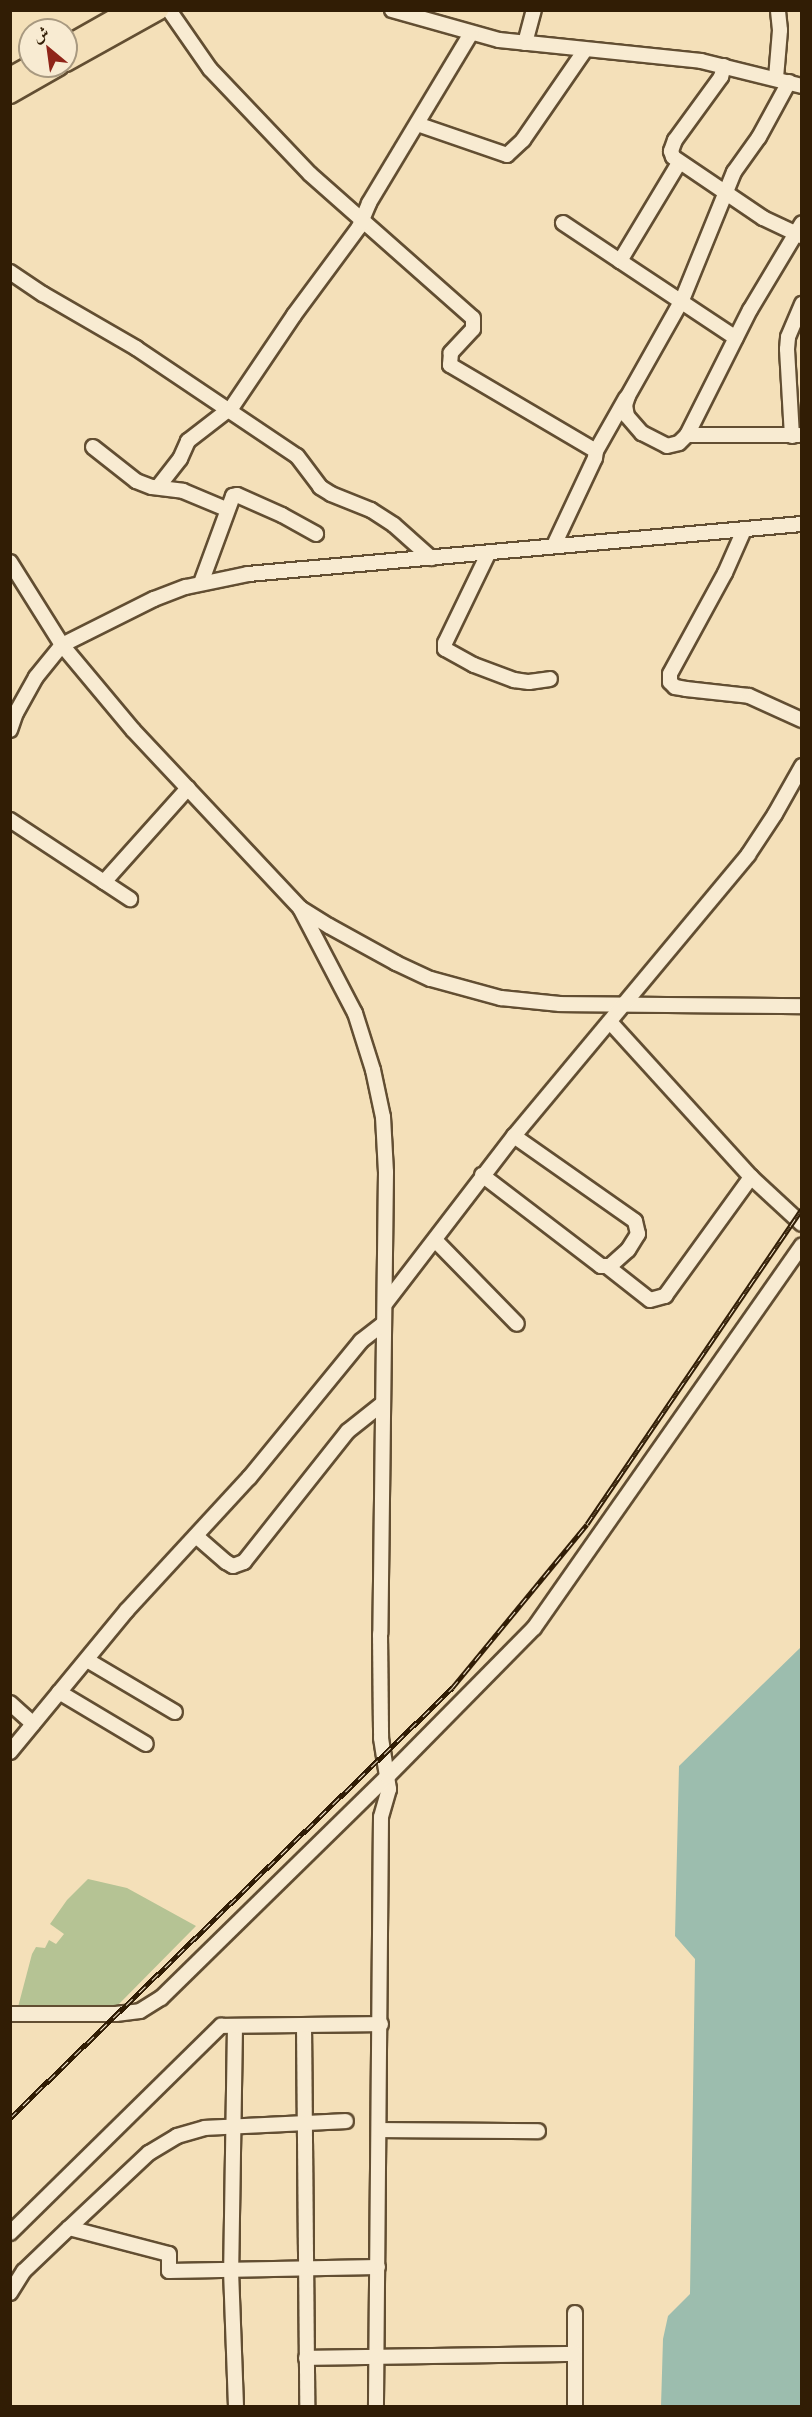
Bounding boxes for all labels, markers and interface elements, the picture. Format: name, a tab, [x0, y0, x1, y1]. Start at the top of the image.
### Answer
north arrow	[18, 18, 78, 78]
text: ش	[27, 20, 53, 48]

